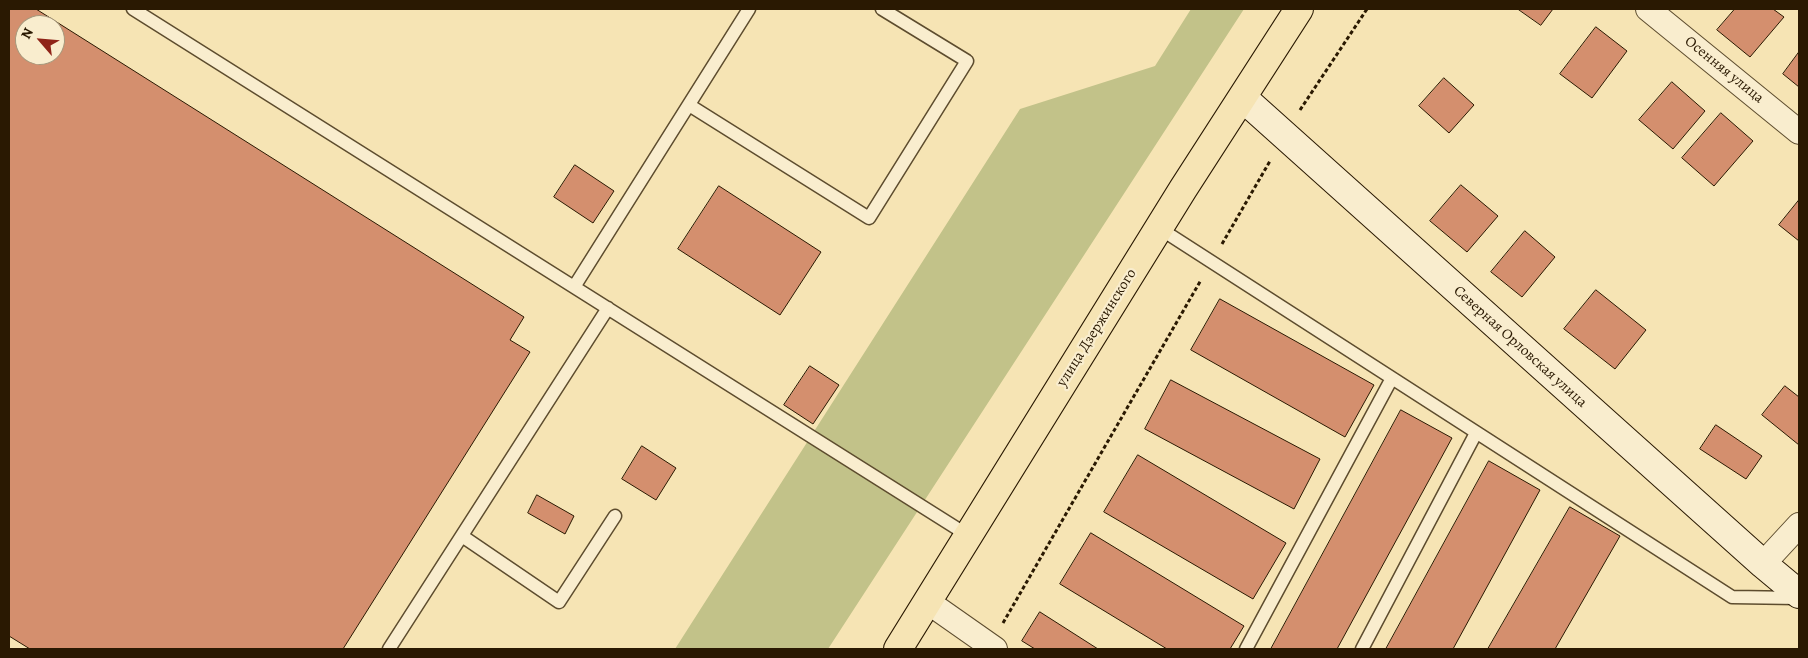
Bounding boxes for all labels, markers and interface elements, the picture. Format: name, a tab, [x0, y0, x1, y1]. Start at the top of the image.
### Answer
north arrow	[15, 15, 65, 65]
text: N	[16, 25, 38, 42]
street label: Осенняя улица	[1681, 33, 1767, 107]
street label: улица Дзержинского	[1053, 266, 1141, 390]
street label: Северная Орловская улица	[1450, 282, 1590, 412]

